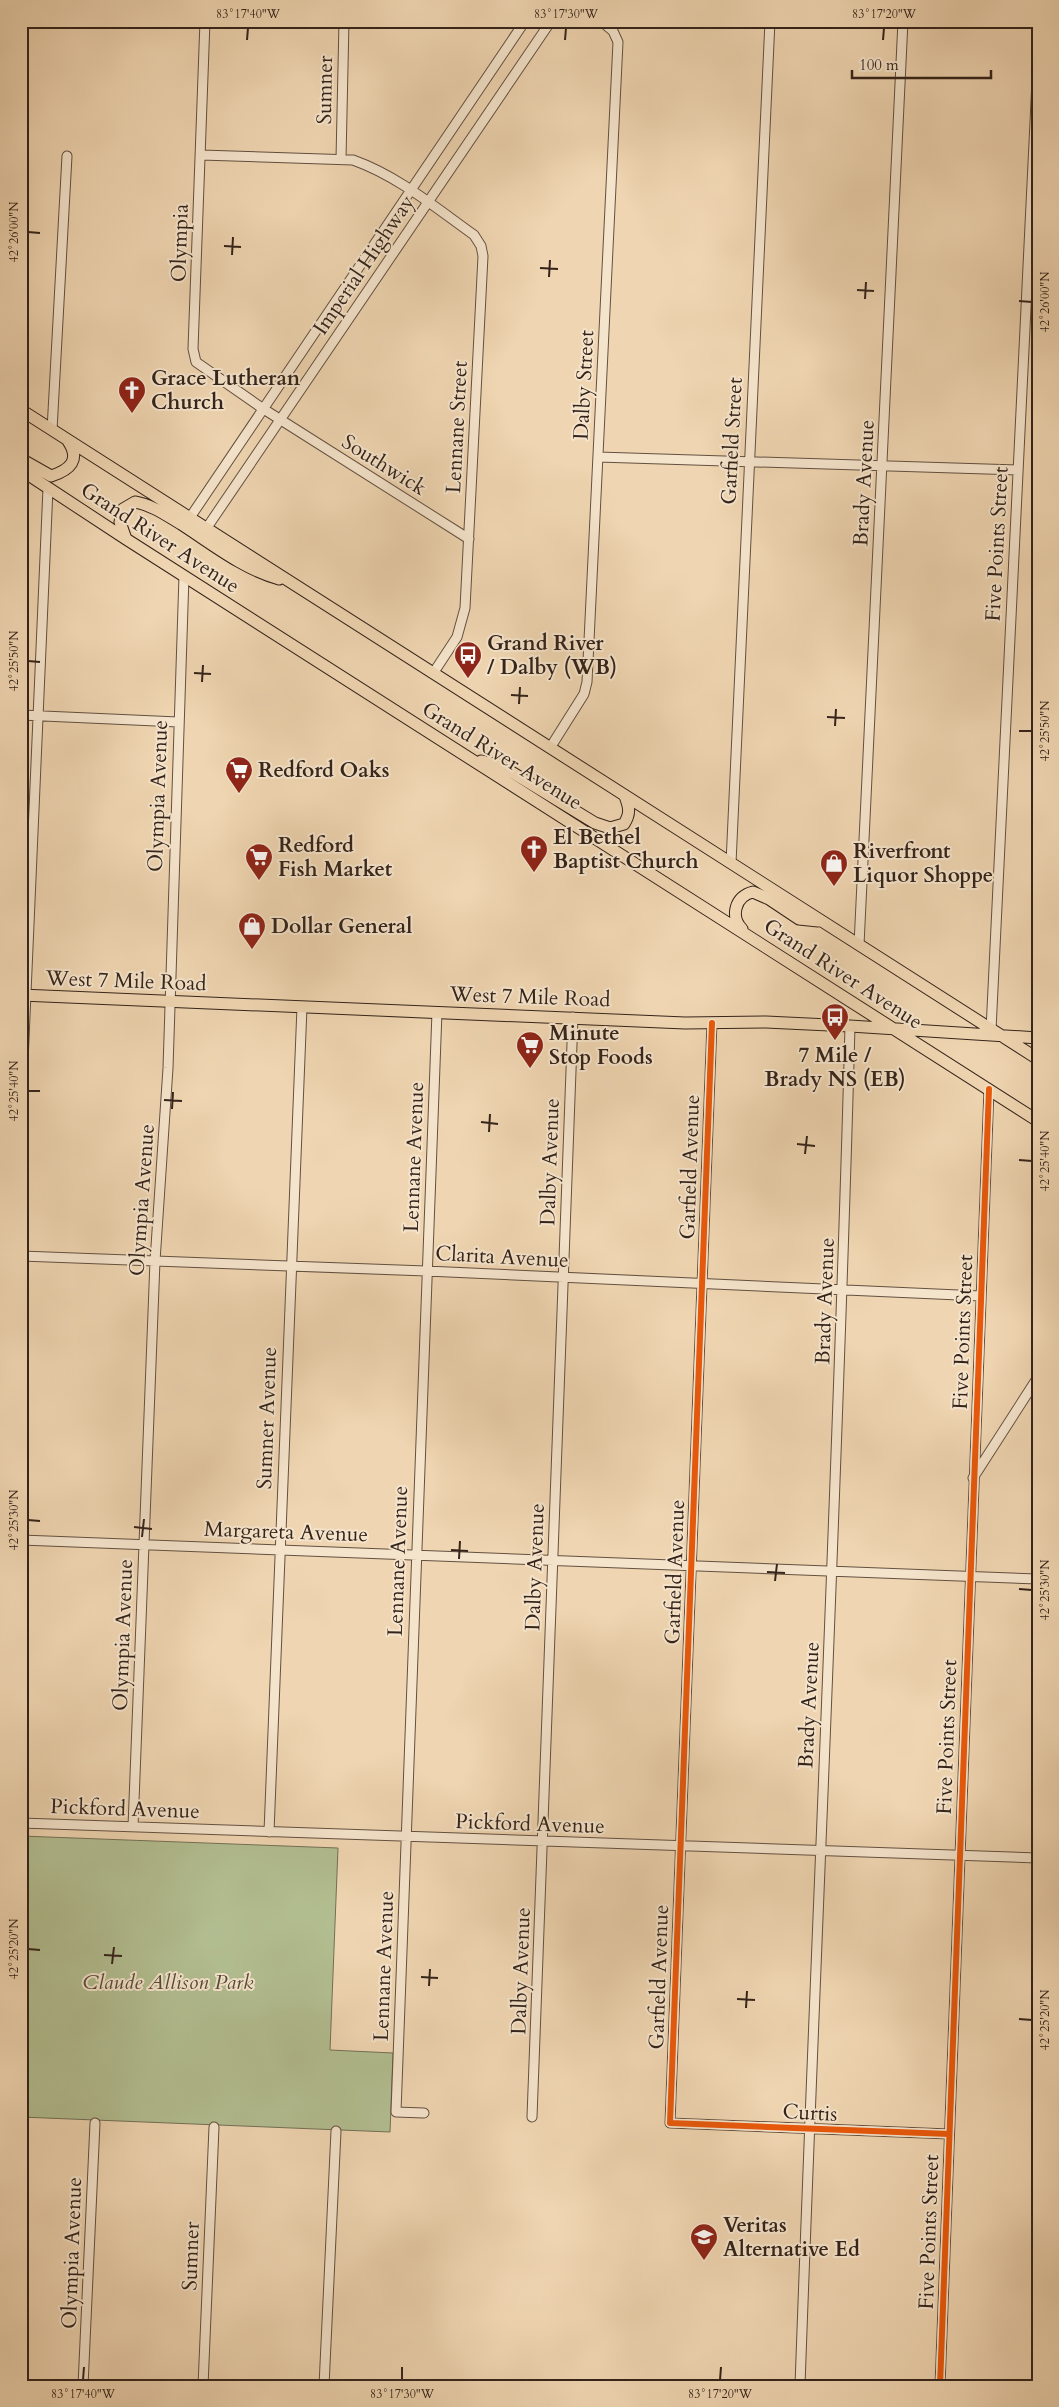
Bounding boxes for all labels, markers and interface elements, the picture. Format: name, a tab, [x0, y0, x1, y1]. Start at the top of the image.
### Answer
text: 83°17'40"W	[216, 6, 281, 22]
text: 83°17'30"W	[534, 6, 599, 22]
text: 83°17'20"W	[852, 6, 917, 22]
scale bar	[852, 48, 990, 80]
street label: Sumner	[310, 55, 340, 125]
text: 100 m	[859, 55, 899, 75]
street label: Imperial Highway	[306, 189, 422, 341]
text: 42°26'00"N	[6, 201, 22, 262]
street label: Olympia	[164, 203, 196, 283]
text: 42°26'00"N	[1037, 271, 1053, 332]
street label: Dalby Street	[567, 329, 601, 441]
street label: Lennane Street	[439, 360, 475, 494]
place label: Grace Lutheran Church	[151, 364, 301, 417]
church icon: Grace Lutheran Church	[117, 375, 147, 414]
street label: Garfield Street	[714, 376, 750, 505]
street label: Brady Avenue	[846, 419, 882, 547]
street label: Southwick	[336, 427, 433, 503]
street label: Five Points Street	[978, 465, 1016, 622]
street label: Grand River Avenue	[75, 476, 245, 600]
place label: Grand River / Dalby (WB)	[487, 629, 617, 682]
text: 42°25'50"N	[6, 630, 22, 691]
bus stop icon: Grand River / Dalby (WB)	[453, 640, 483, 679]
street label: Grand River Avenue	[416, 695, 588, 817]
text: 42°25'50"N	[1037, 700, 1053, 761]
street label: Olympia Avenue	[141, 719, 175, 873]
supermarket icon: Redford Oaks	[224, 755, 254, 794]
place label: Redford Oaks	[258, 756, 390, 785]
place label: El Bethel Baptist Church	[553, 823, 698, 876]
place label: Redford Fish Market	[278, 831, 393, 884]
church icon: El Bethel Baptist Church	[519, 834, 549, 873]
place label: Riverfront Liquor Shoppe	[853, 837, 993, 890]
supermarket icon: Redford Fish Market	[244, 842, 274, 881]
shop icon: Riverfront Liquor Shoppe	[819, 848, 849, 887]
shop icon: Dollar General	[237, 911, 267, 950]
place label: Dollar General	[271, 912, 412, 941]
street label: Grand River Avenue	[758, 912, 928, 1036]
street label: West 7 Mile Road	[44, 964, 207, 998]
street label: West 7 Mile Road	[448, 980, 611, 1014]
bus stop icon: 7 Mile / Brady NS (EB)	[820, 1002, 850, 1041]
place label: Minute Stop Foods	[549, 1019, 653, 1072]
supermarket icon: Minute Stop Foods	[515, 1030, 545, 1069]
place label: 7 Mile / Brady NS (EB)	[764, 1041, 906, 1094]
text: 42°25'40"N	[6, 1060, 22, 1121]
street label: Lennane Avenue	[397, 1081, 431, 1233]
street label: Garfield Avenue	[673, 1094, 707, 1240]
street label: Dalby Avenue	[533, 1098, 567, 1226]
street label: Olympia Avenue	[122, 1123, 162, 1277]
text: 42°25'40"N	[1037, 1130, 1053, 1191]
street label: Brady Avenue	[808, 1237, 842, 1365]
street label: Clarita Avenue	[435, 1239, 569, 1275]
street label: Five Points Street	[946, 1254, 980, 1410]
street label: Sumner Avenue	[250, 1346, 284, 1490]
street label: Lennane Avenue	[381, 1485, 415, 1637]
text: 42°25'30"N	[6, 1489, 22, 1550]
street label: Garfield Avenue	[658, 1499, 692, 1645]
street label: Dalby Avenue	[518, 1503, 552, 1631]
street label: Margareta Avenue	[204, 1515, 368, 1549]
street label: Olympia Avenue	[106, 1558, 140, 1712]
text: 42°25'30"N	[1037, 1559, 1053, 1620]
street label: Brady Avenue	[791, 1641, 827, 1769]
street label: Five Points Street	[930, 1659, 964, 1815]
street label: Pickford Avenue	[50, 1792, 200, 1826]
street label: Pickford Avenue	[455, 1807, 605, 1841]
street label: Lennane Avenue	[367, 1890, 401, 2042]
street label: Garfield Avenue	[642, 1904, 676, 2050]
street label: Dalby Avenue	[504, 1907, 538, 2035]
text: 42°25'20"N	[6, 1918, 22, 1979]
park label: Claude Allison Park	[83, 1968, 254, 1997]
text: 42°25'20"N	[1037, 1989, 1053, 2050]
street label: Curtis	[782, 2097, 838, 2129]
street label: Five Points Street	[912, 2154, 946, 2310]
street label: Olympia Avenue	[55, 2176, 89, 2330]
place label: Veritas Alternative Ed	[723, 2211, 860, 2264]
street label: Sumner	[175, 2221, 207, 2291]
school or university icon: Veritas Alternative Ed	[689, 2222, 719, 2261]
text: 83°17'40"W	[51, 2386, 116, 2402]
text: 83°17'30"W	[370, 2386, 435, 2402]
text: 83°17'20"W	[688, 2386, 753, 2402]

